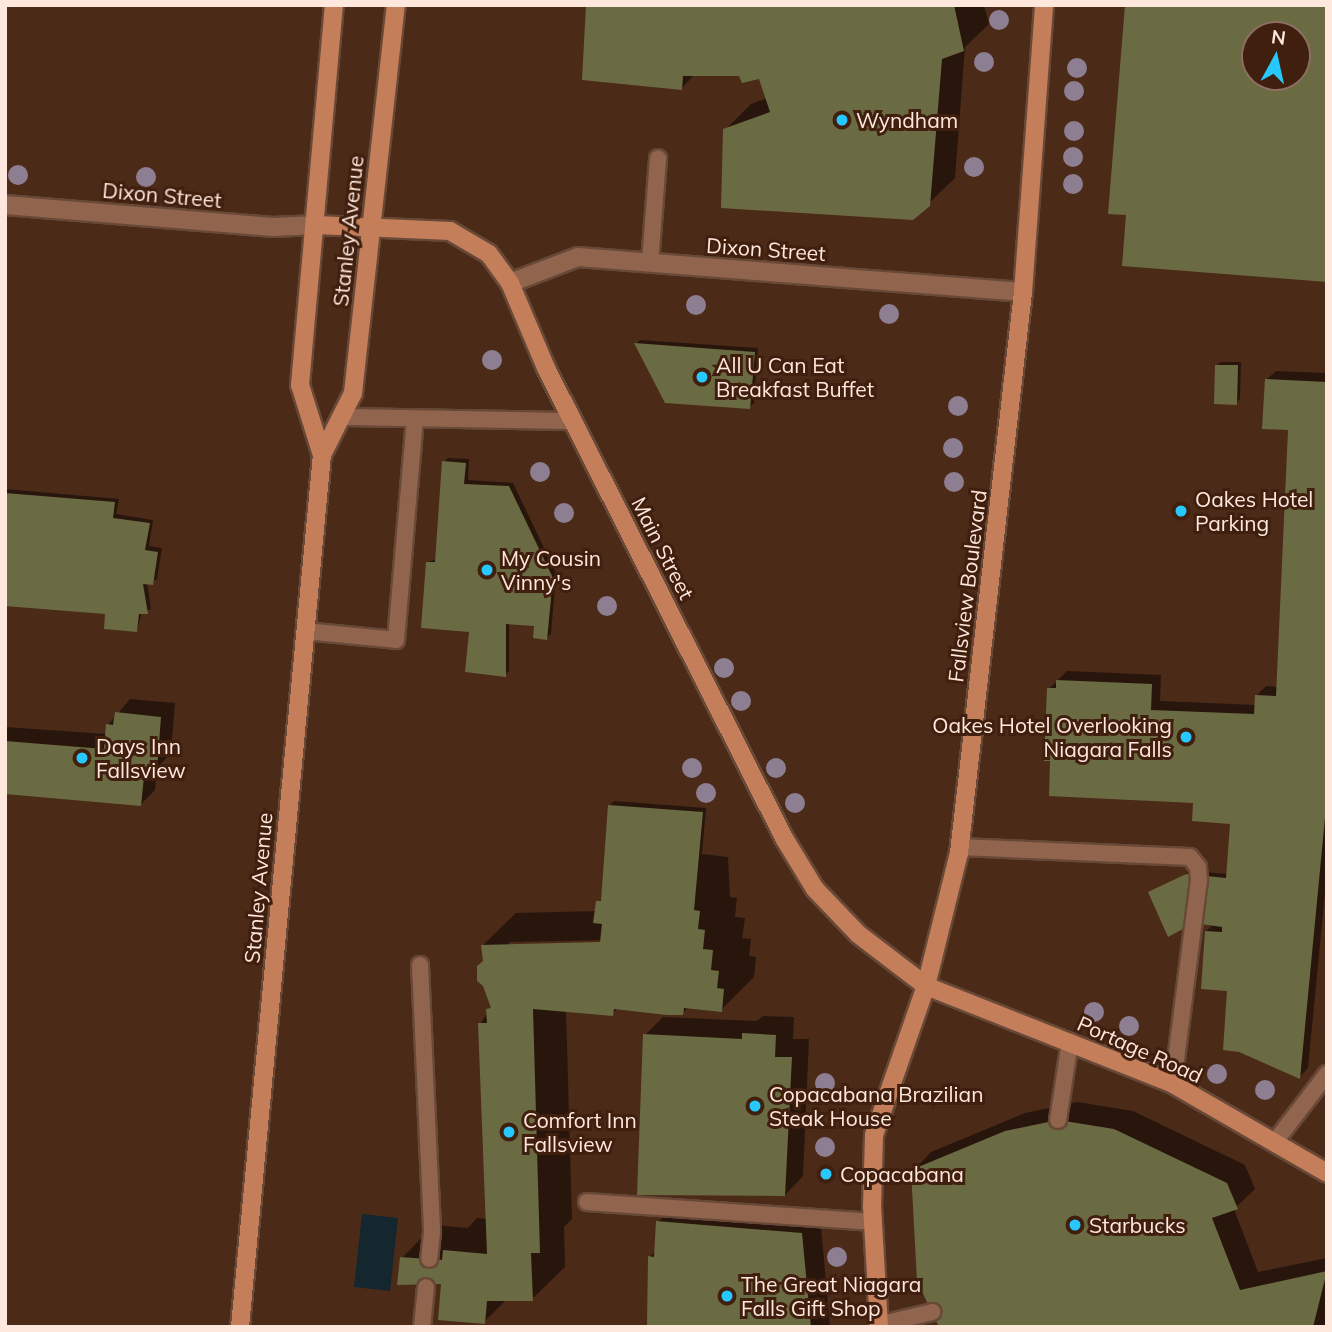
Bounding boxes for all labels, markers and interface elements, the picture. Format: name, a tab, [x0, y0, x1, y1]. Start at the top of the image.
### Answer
north arrow	[1241, 21, 1311, 91]
text: N	[1270, 24, 1287, 50]
place label: Wyndham	[856, 107, 958, 133]
marker: Wyndham	[834, 112, 850, 128]
street label: Stanley Avenue	[328, 154, 368, 308]
street label: Dixon Street	[101, 177, 223, 213]
street label: Dixon Street	[706, 232, 826, 266]
place label: All U Can Eat Breakfast Buffet	[716, 352, 874, 402]
marker: All U Can Eat Breakfast Buffet	[694, 369, 710, 385]
place label: Oakes Hotel Parking	[1195, 486, 1313, 536]
street label: Fallsview Boulevard	[943, 488, 991, 684]
street label: Main Street	[626, 493, 700, 603]
marker: Oakes Hotel Parking	[1173, 503, 1189, 519]
place label: My Cousin Vinny's	[501, 545, 601, 595]
marker: My Cousin Vinny's	[479, 562, 495, 578]
place label: Oakes Hotel Overlooking Niagara Falls	[932, 712, 1172, 762]
marker: Oakes Hotel Overlooking Niagara Falls	[1178, 729, 1194, 745]
place label: Days Inn Fallsview	[96, 733, 186, 783]
marker: Days Inn Fallsview	[74, 750, 90, 766]
street label: Stanley Avenue	[239, 812, 277, 964]
street label: Portage Road	[1073, 1010, 1207, 1088]
place label: Copacabana Brazilian Steak House	[769, 1081, 984, 1131]
marker: Copacabana Brazilian Steak House	[747, 1098, 763, 1114]
place label: Comfort Inn Fallsview	[523, 1107, 637, 1157]
marker: Comfort Inn Fallsview	[501, 1124, 517, 1140]
place label: Copacabana	[840, 1161, 964, 1187]
marker: Copacabana	[818, 1166, 834, 1182]
place label: Starbucks	[1089, 1212, 1186, 1238]
marker: Starbucks	[1067, 1217, 1083, 1233]
place label: The Great Niagara Falls Gift Shop	[741, 1271, 921, 1321]
marker: The Great Niagara Falls Gift Shop	[719, 1288, 735, 1304]

